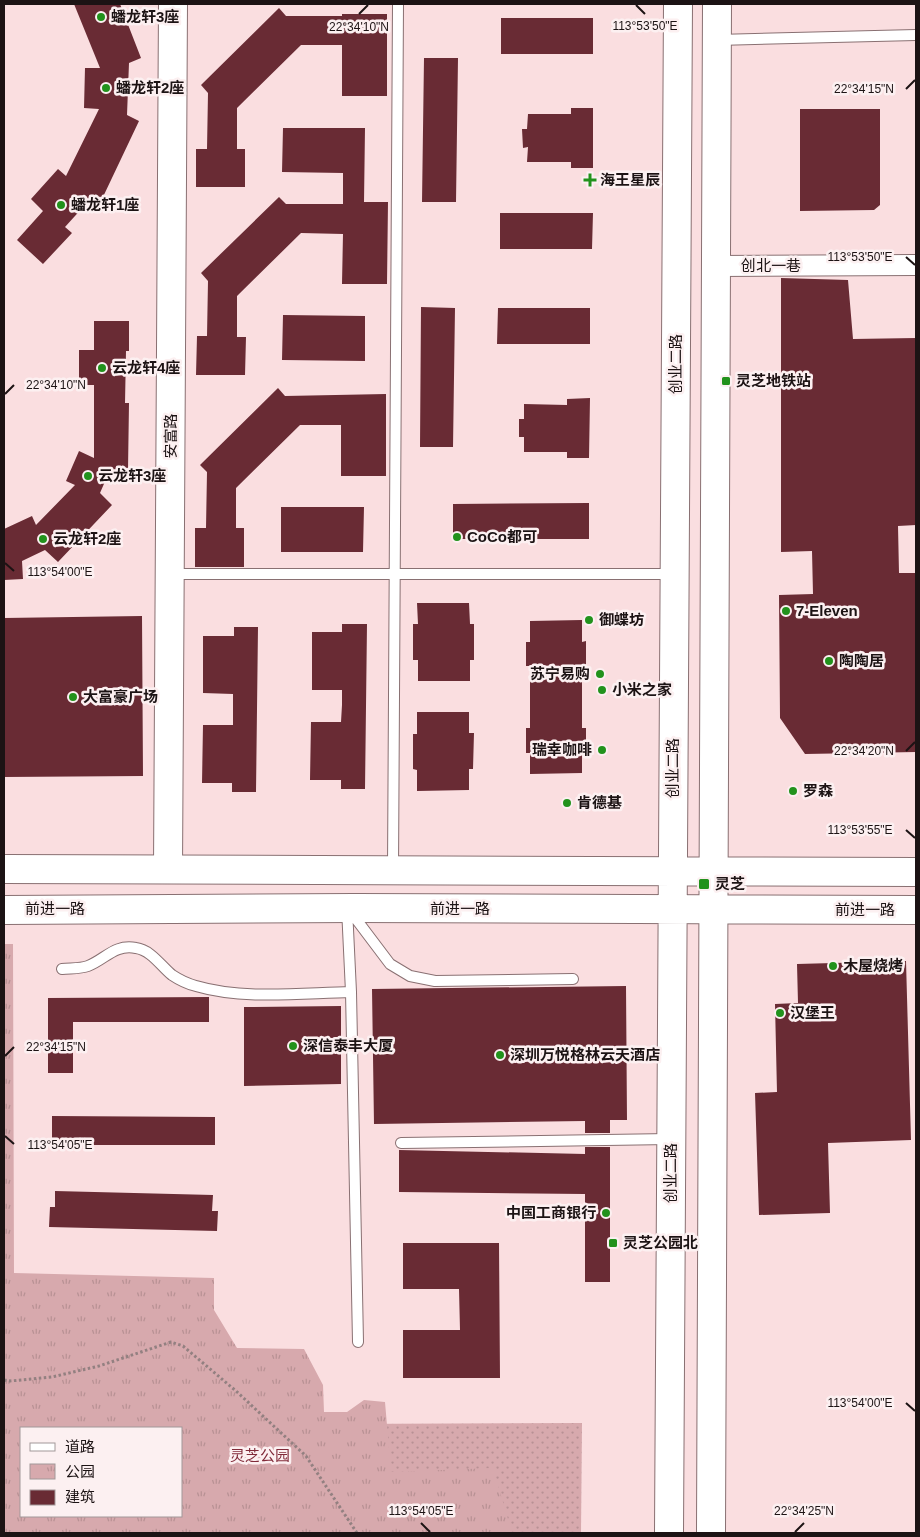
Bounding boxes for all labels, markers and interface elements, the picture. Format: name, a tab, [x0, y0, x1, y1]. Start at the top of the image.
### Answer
place label: 蟠龙轩3座	[111, 8, 179, 25]
marker: 蟠龙轩3座	[95, 11, 107, 23]
text: 113°53'50"E	[612, 19, 678, 33]
text: 22°34'10"N	[329, 20, 389, 34]
place label: 蟠龙轩2座	[116, 79, 184, 96]
marker: 蟠龙轩2座	[100, 82, 112, 94]
text: 22°34'15"N	[834, 82, 894, 96]
place label: 海王星辰	[600, 171, 660, 188]
marker: 海王星辰	[584, 174, 596, 186]
place label: 蟠龙轩1座	[71, 196, 139, 213]
marker: 蟠龙轩1座	[55, 199, 67, 211]
text: 113°53'50"E	[827, 250, 893, 264]
street label: 创北一巷	[741, 257, 801, 274]
street label: 创业二路	[667, 334, 684, 394]
place label: 云龙轩4座	[112, 359, 180, 376]
marker: 云龙轩4座	[96, 362, 108, 374]
place label: 灵芝地铁站	[736, 372, 811, 389]
marker: 灵芝地铁站	[720, 375, 732, 387]
text: 22°34'10"N	[26, 378, 86, 392]
street label: 安富路	[162, 413, 179, 459]
place label: 云龙轩3座	[98, 467, 166, 484]
marker: 云龙轩3座	[82, 470, 94, 482]
place label: CoCo都可	[467, 528, 537, 545]
place label: 云龙轩2座	[53, 530, 121, 547]
marker: CoCo都可	[451, 531, 463, 543]
marker: 云龙轩2座	[37, 533, 49, 545]
text: 113°54'00"E	[27, 565, 93, 579]
place label: 7-Eleven	[796, 602, 858, 619]
marker: 7-Eleven	[780, 605, 792, 617]
place label: 御蝶坊	[599, 611, 644, 628]
marker: 御蝶坊	[583, 614, 595, 626]
place label: 陶陶居	[839, 652, 884, 669]
marker: 陶陶居	[823, 655, 835, 667]
place label: 苏宁易购	[530, 665, 590, 682]
marker: 苏宁易购	[594, 668, 606, 680]
place label: 小米之家	[612, 681, 672, 698]
marker: 小米之家	[596, 684, 608, 696]
place label: 大富豪广场	[83, 688, 158, 705]
marker: 大富豪广场	[67, 691, 79, 703]
street label: 创业二路	[664, 738, 681, 798]
place label: 瑞幸咖啡	[532, 741, 592, 758]
marker: 瑞幸咖啡	[596, 744, 608, 756]
text: 22°34'20"N	[834, 744, 894, 758]
place label: 罗森	[803, 782, 833, 799]
marker: 罗森	[787, 785, 799, 797]
place label: 肯德基	[577, 794, 622, 811]
marker: 肯德基	[561, 797, 573, 809]
text: 113°53'55"E	[827, 823, 893, 837]
place label: 灵芝	[715, 875, 745, 892]
marker: 灵芝	[697, 877, 711, 891]
street label: 前进一路	[25, 900, 85, 917]
street label: 前进一路	[430, 900, 490, 917]
street label: 前进一路	[835, 901, 895, 918]
place label: 木屋烧烤	[843, 957, 903, 974]
marker: 木屋烧烤	[827, 960, 839, 972]
place label: 汉堡王	[790, 1004, 835, 1021]
marker: 汉堡王	[774, 1007, 786, 1019]
place label: 深信泰丰大厦	[303, 1037, 393, 1054]
text: 22°34'15"N	[26, 1040, 86, 1054]
marker: 深信泰丰大厦	[287, 1040, 299, 1052]
place label: 深圳万悦格林云天酒店	[510, 1046, 660, 1063]
marker: 深圳万悦格林云天酒店	[494, 1049, 506, 1061]
text: 113°54'05"E	[27, 1138, 93, 1152]
street label: 创业二路	[662, 1143, 679, 1203]
place label: 中国工商银行	[506, 1204, 596, 1221]
marker: 中国工商银行	[600, 1207, 612, 1219]
place label: 灵芝公园北	[623, 1234, 698, 1251]
marker: 灵芝公园北	[607, 1237, 619, 1249]
text: 113°54'00"E	[827, 1396, 893, 1410]
legend	[20, 1427, 182, 1517]
text: 道路	[65, 1438, 95, 1455]
park label: 灵芝公园	[230, 1447, 290, 1464]
text: 公园	[65, 1463, 95, 1480]
text: 建筑	[65, 1488, 95, 1505]
text: 113°54'05"E	[388, 1504, 454, 1518]
text: 22°34'25"N	[774, 1504, 834, 1518]

